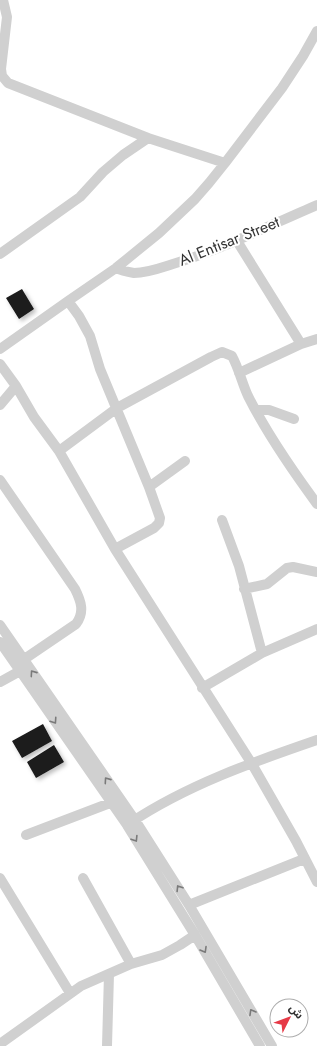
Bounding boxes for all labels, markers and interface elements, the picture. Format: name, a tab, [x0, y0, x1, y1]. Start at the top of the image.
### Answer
street label: Al Entisar Street	[175, 210, 283, 272]
one-way arrow	[30, 671, 37, 678]
one-way arrow	[49, 716, 56, 723]
one-way arrow	[104, 777, 112, 784]
one-way arrow	[131, 835, 138, 842]
one-way arrow	[176, 886, 183, 893]
one-way arrow	[199, 946, 206, 953]
north arrow	[269, 998, 309, 1038]
text: ش	[285, 1000, 307, 1022]
one-way arrow	[249, 1009, 257, 1016]

